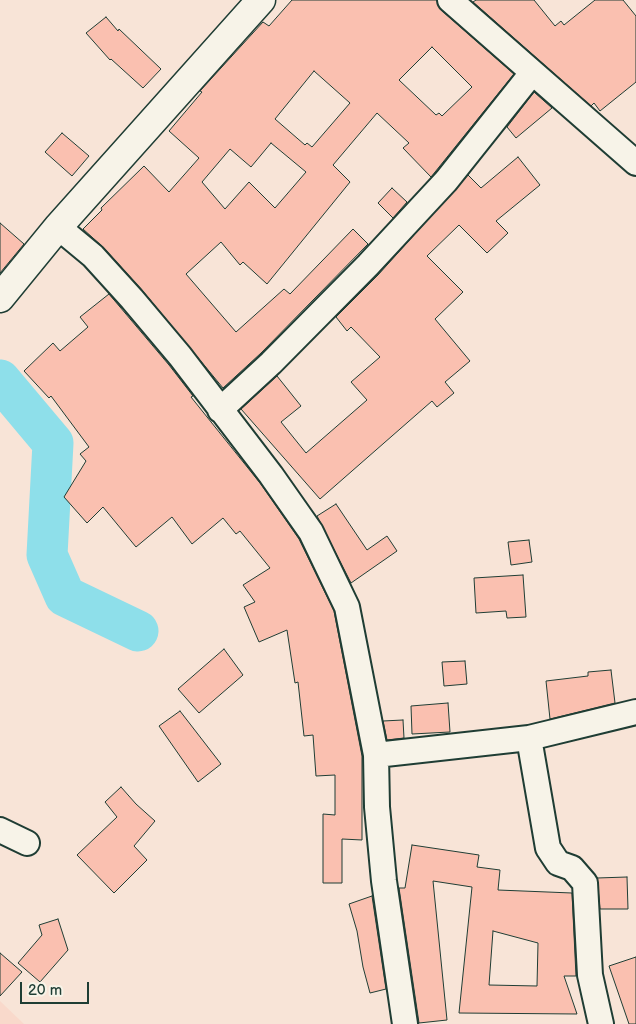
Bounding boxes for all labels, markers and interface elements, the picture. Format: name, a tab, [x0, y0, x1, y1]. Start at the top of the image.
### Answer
scale bar	[22, 972, 91, 1004]
text: 20 m	[28, 981, 62, 1000]

